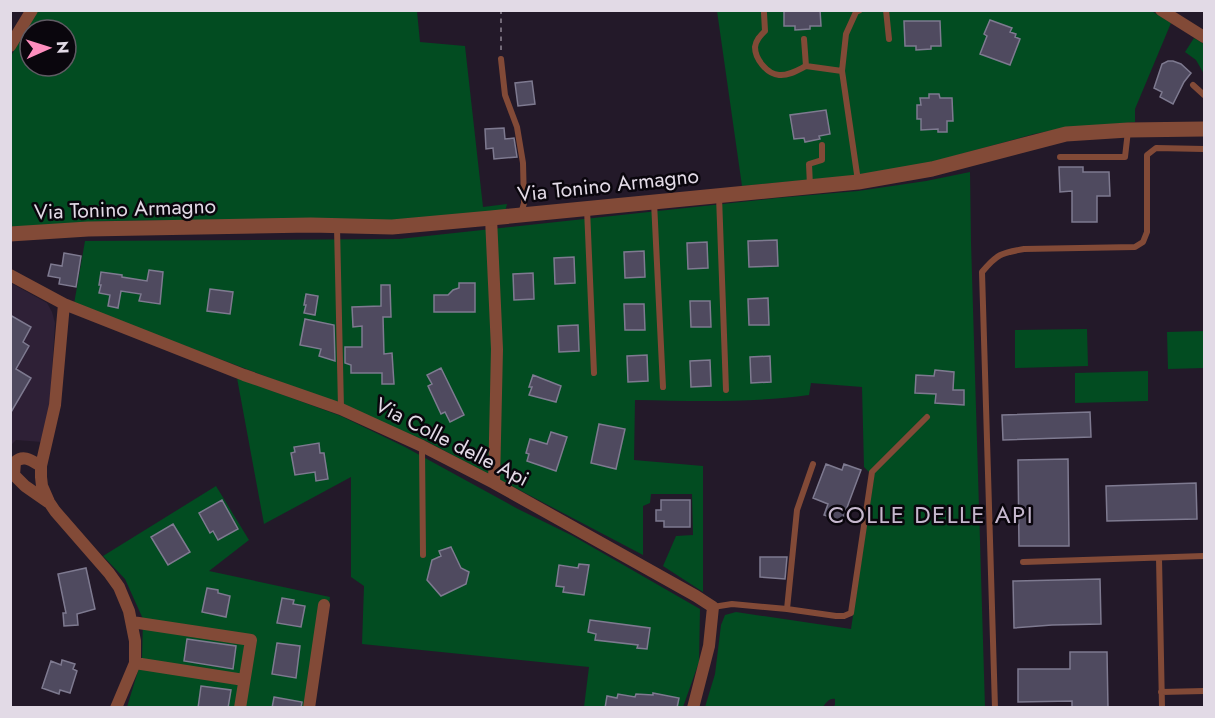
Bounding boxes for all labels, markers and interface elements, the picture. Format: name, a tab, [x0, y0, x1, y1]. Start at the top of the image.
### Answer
north arrow	[18, 18, 78, 78]
text: N	[51, 40, 74, 54]
street label: Via Tonino Armagno	[516, 161, 700, 209]
street label: Via Tonino Armagno	[33, 191, 217, 227]
street label: Via Colle delle Api	[370, 390, 534, 494]
district label: COLLE DELLE API	[828, 497, 1034, 532]

